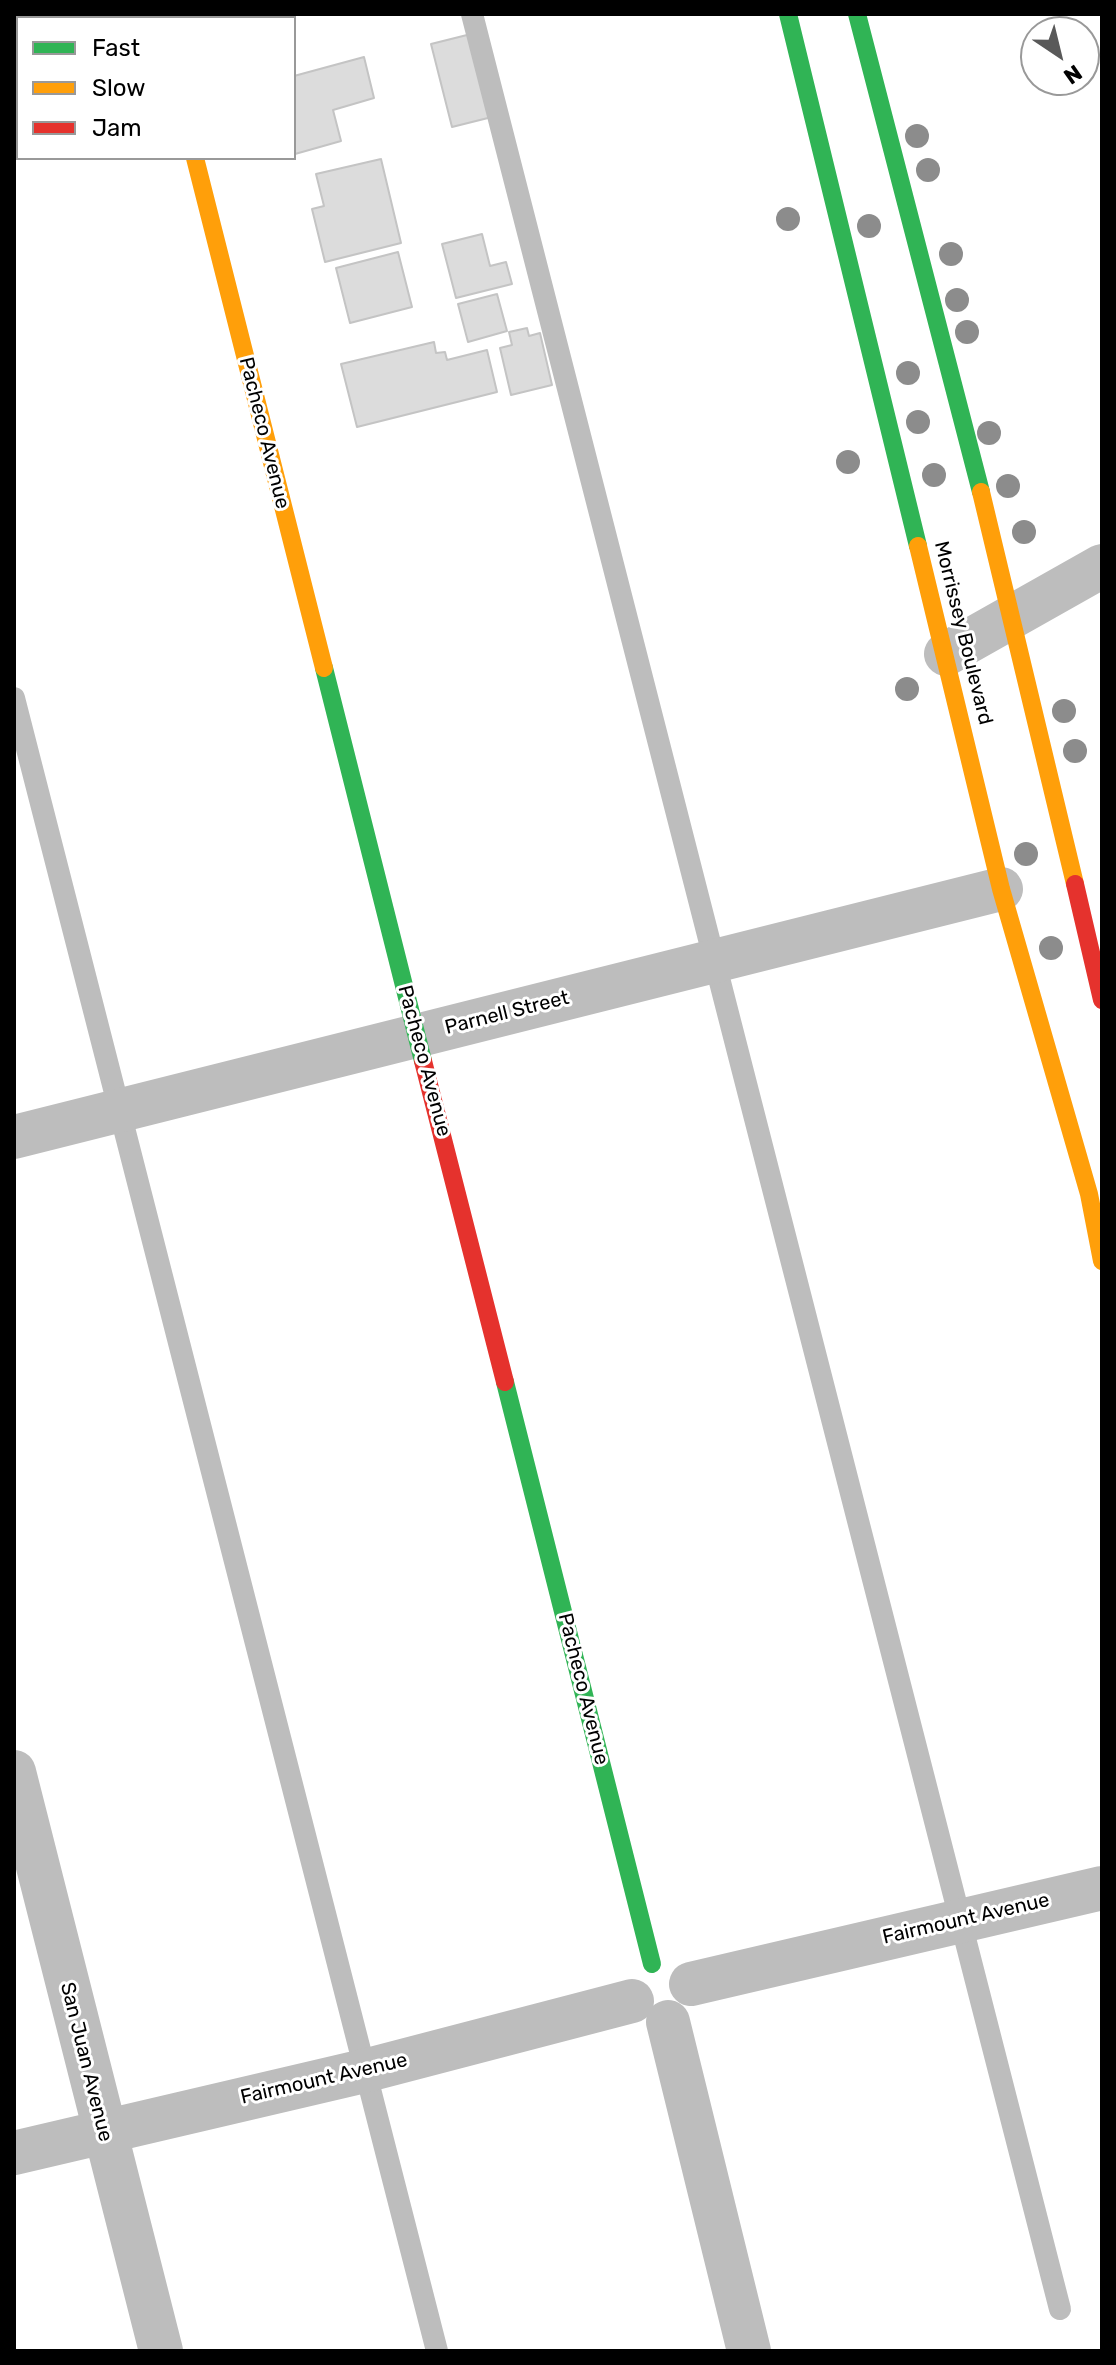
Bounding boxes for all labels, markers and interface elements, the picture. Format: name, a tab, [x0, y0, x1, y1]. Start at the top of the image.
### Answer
legend	[16, 16, 296, 160]
north arrow	[1020, 16, 1100, 96]
text: Fast	[92, 34, 140, 62]
text: N	[1059, 59, 1087, 90]
text: Slow	[92, 74, 145, 102]
text: Jam	[92, 114, 142, 142]
street label: Pacheco Avenue	[234, 355, 294, 511]
street label: Morrissey Boulevard	[929, 539, 997, 727]
street label: Pacheco Avenue	[392, 983, 456, 1139]
street label: Parnell Street	[442, 986, 572, 1040]
street label: Pacheco Avenue	[553, 1611, 613, 1767]
street label: Fairmount Avenue	[880, 1888, 1052, 1950]
street label: San Juan Avenue	[55, 1980, 117, 2144]
street label: Fairmount Avenue	[238, 2048, 410, 2110]

